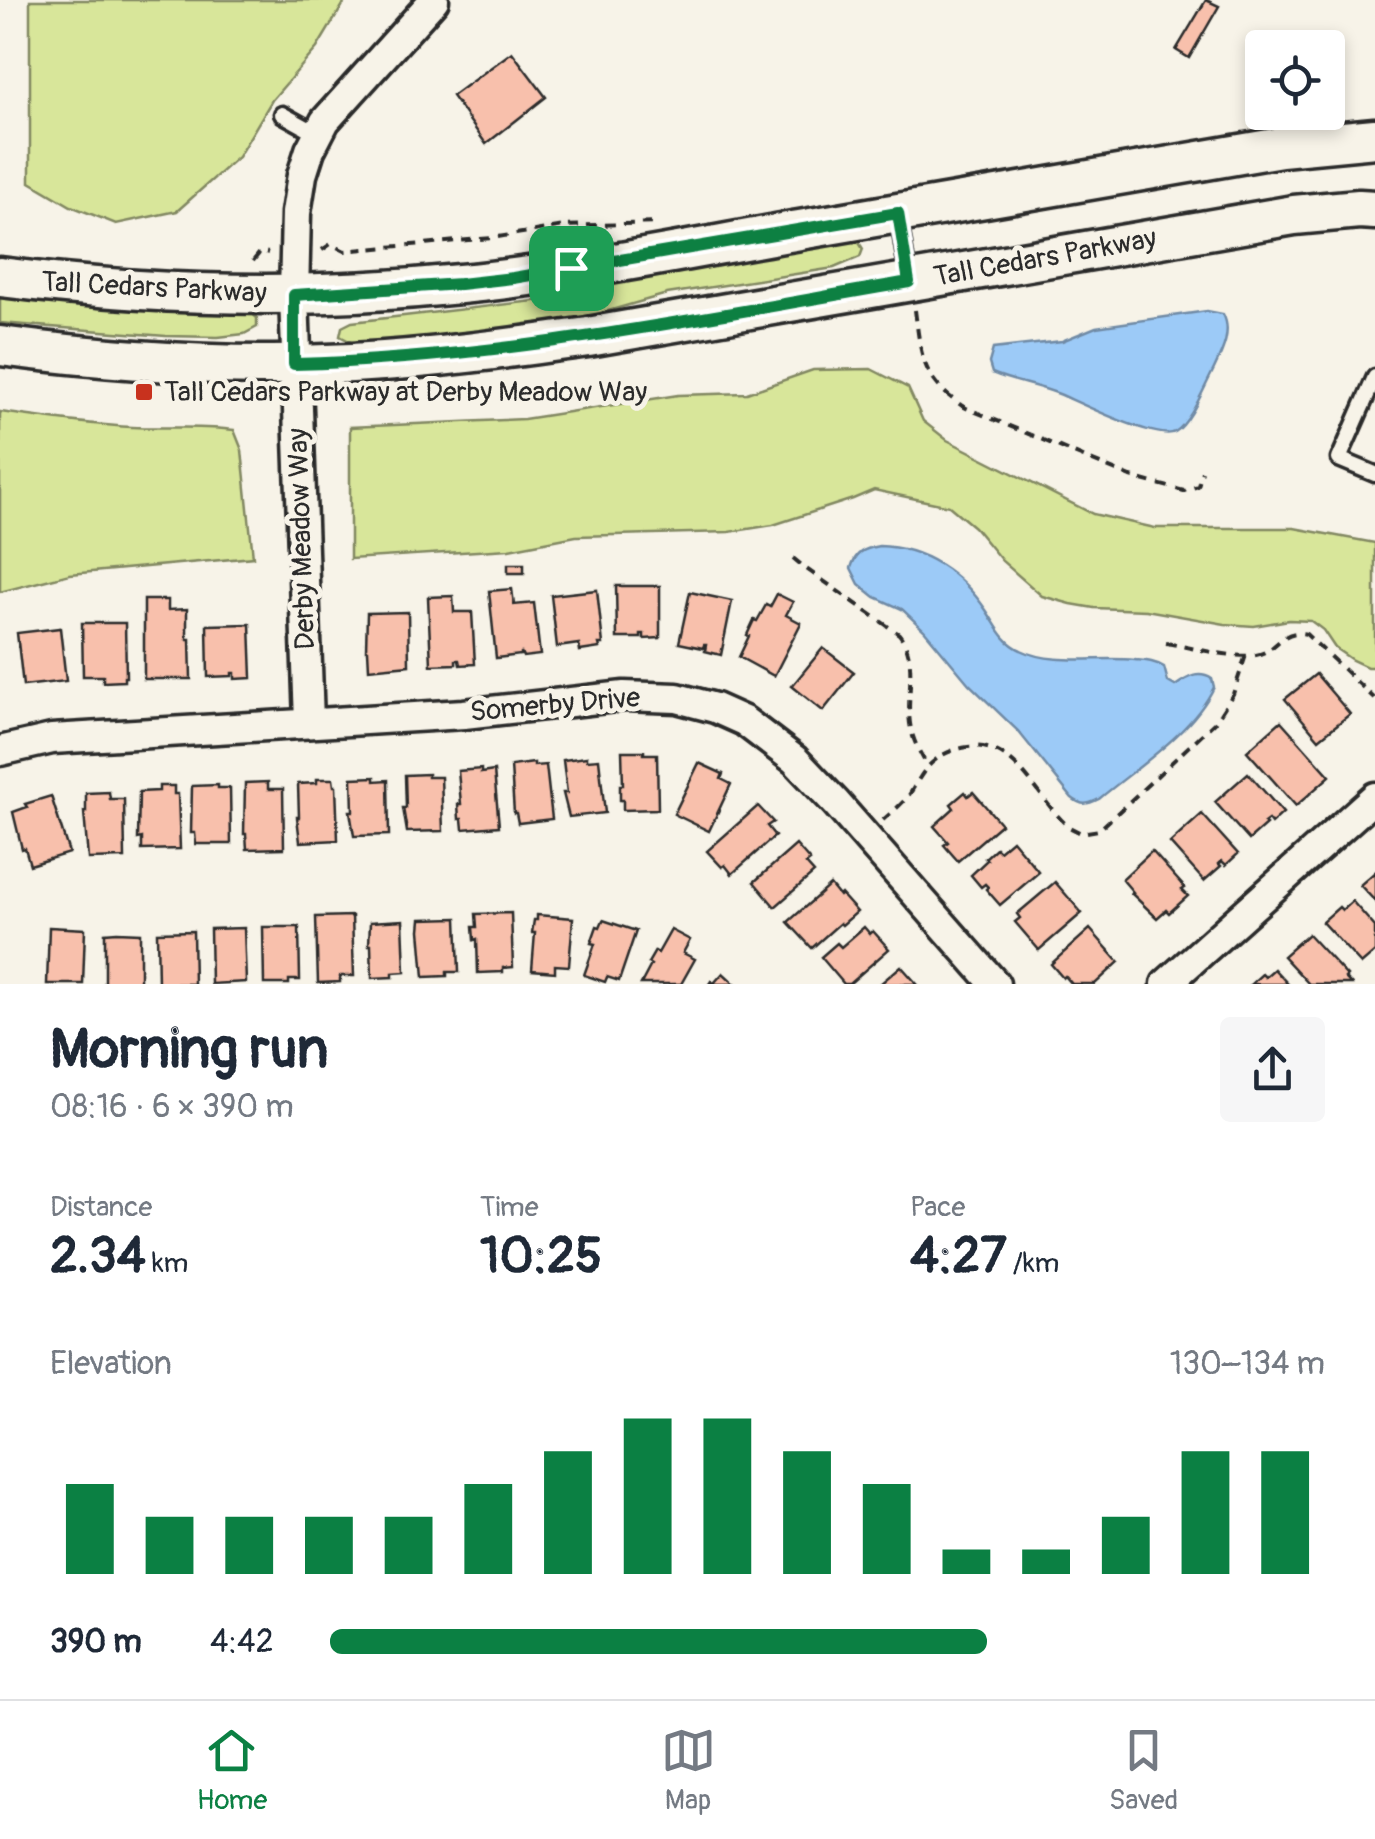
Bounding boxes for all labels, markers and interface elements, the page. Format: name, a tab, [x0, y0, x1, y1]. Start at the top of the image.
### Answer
map controls	[1245, 30, 1345, 130]
button: locate	[1245, 30, 1345, 130]
street label: Tall Cedars Parkway	[931, 221, 1159, 295]
pin	[529, 226, 614, 311]
icon: arrive	[544, 241, 599, 296]
street label: Tall Cedars Parkway	[40, 265, 268, 311]
place label: Tall Cedars Parkway at Derby Meadow Way	[164, 375, 647, 410]
marker: Tall Cedars Parkway at Derby Meadow Way	[133, 381, 155, 403]
street label: Derby Meadow Way	[281, 427, 323, 650]
street label: Somerby Drive	[468, 680, 642, 730]
text: Morning run	[50, 1015, 328, 1084]
button: share	[1220, 1017, 1325, 1122]
text: 08:16 · 6 × 390 m	[50, 1087, 294, 1127]
text: Distance	[50, 1190, 152, 1225]
text: Time	[480, 1190, 539, 1225]
text: Pace	[910, 1190, 965, 1225]
text: 2.34	[50, 1225, 146, 1288]
text: 10:25	[480, 1225, 602, 1288]
text: 4:27	[910, 1225, 1007, 1288]
text: km	[146, 1246, 188, 1281]
text: /km	[1007, 1246, 1059, 1281]
text: Elevation	[50, 1344, 172, 1384]
text: 130–134 m	[1170, 1344, 1325, 1384]
text: 390 m	[50, 1622, 142, 1662]
text: 4:42	[210, 1622, 274, 1662]
tab: Home	[197, 1723, 267, 1818]
tab: Map	[661, 1723, 716, 1818]
tab: Saved	[1109, 1723, 1178, 1818]

